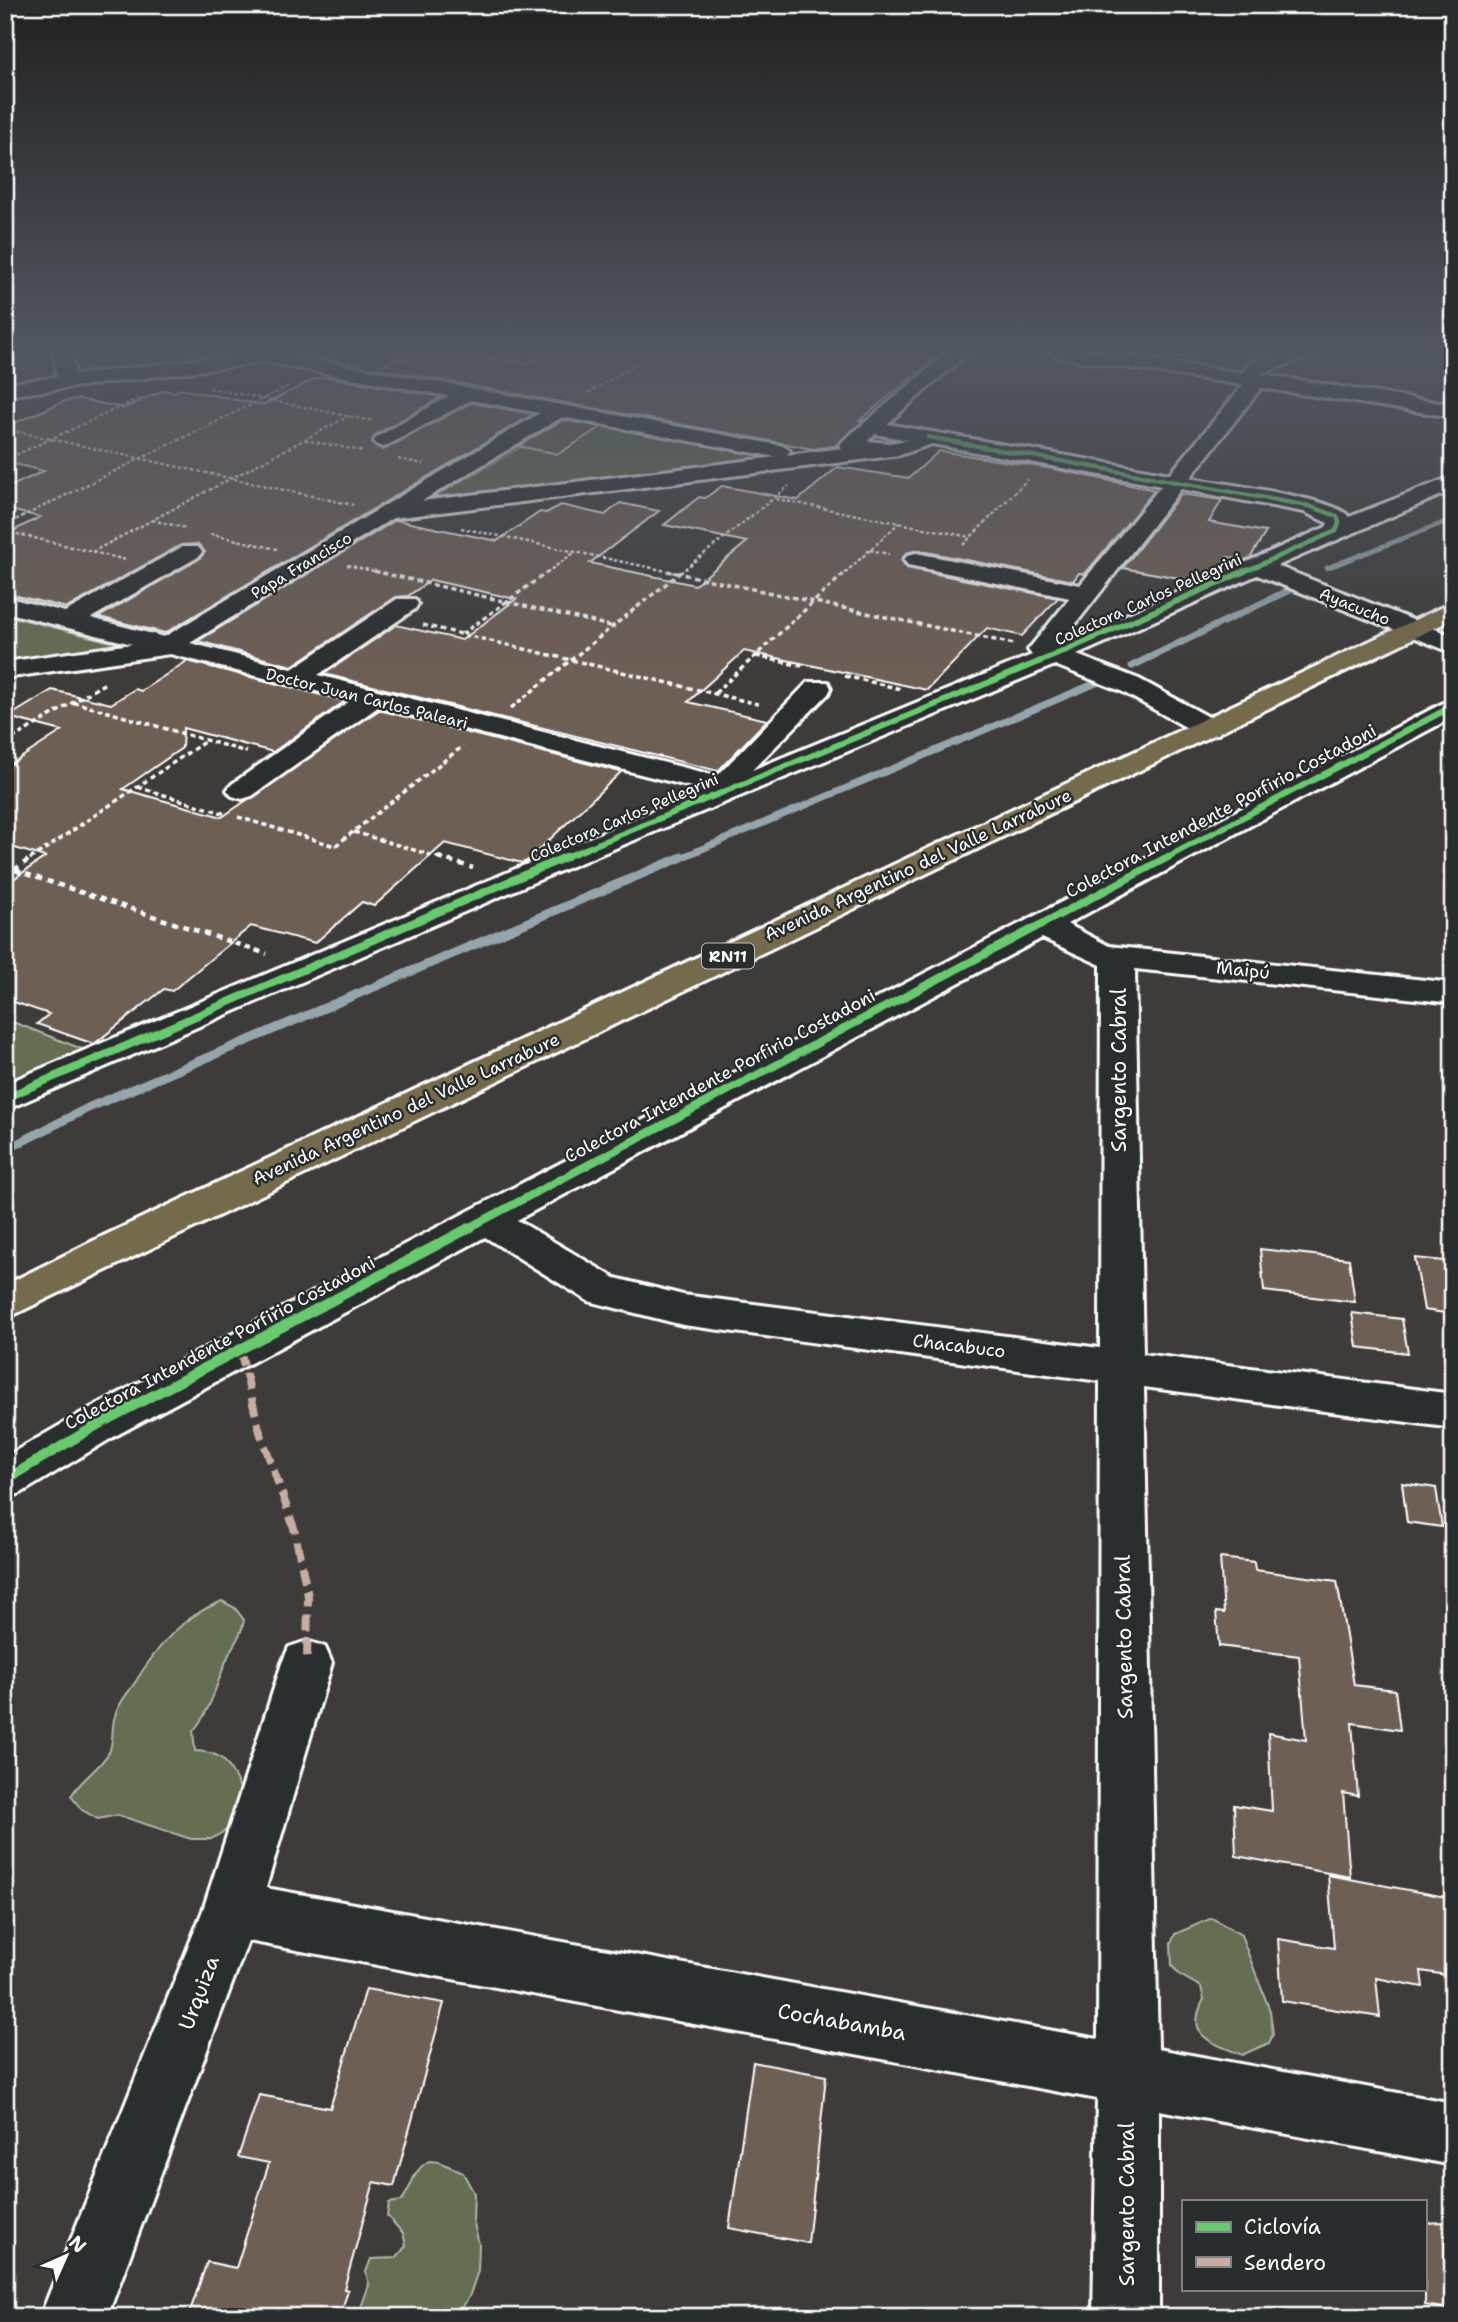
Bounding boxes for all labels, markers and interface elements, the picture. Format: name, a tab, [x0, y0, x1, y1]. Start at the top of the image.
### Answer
street label: Papa Francisco	[247, 527, 356, 604]
street label: Colectora Carlos Pellegrini	[1051, 549, 1245, 650]
street label: Ayacucho	[1316, 583, 1393, 630]
street label: Doctor Juan Carlos Paleari	[264, 663, 470, 734]
street label: Colectora Intendente Porfirio Costadoni	[1061, 719, 1381, 903]
street label: Colectora Carlos Pellegrini	[527, 768, 722, 867]
street label: Avenida Argentino del Valle Larrabure	[760, 783, 1076, 947]
road number: RN11	[702, 944, 754, 968]
street label: Maipú	[1215, 955, 1271, 985]
street label: Colectora Intendente Porfirio Costadoni	[560, 984, 880, 1168]
street label: Sargento Cabral	[1105, 987, 1133, 1152]
street label: Avenida Argentino del Valle Larrabure	[248, 1027, 564, 1191]
street label: Colectora Intendente Porfirio Costadoni	[60, 1251, 380, 1435]
street label: Chacabuco	[911, 1328, 1007, 1364]
street label: Sargento Cabral	[1109, 1554, 1139, 1719]
street label: Urquiza	[172, 1952, 226, 2034]
street label: Cochabamba	[776, 1997, 908, 2047]
street label: Sargento Cabral	[1113, 2121, 1141, 2286]
legend	[1182, 2200, 1426, 2290]
text: Ciclovía	[1244, 2213, 1321, 2241]
north arrow	[32, 2220, 102, 2290]
text: N	[64, 2230, 92, 2258]
text: Sendero	[1244, 2249, 1326, 2277]

